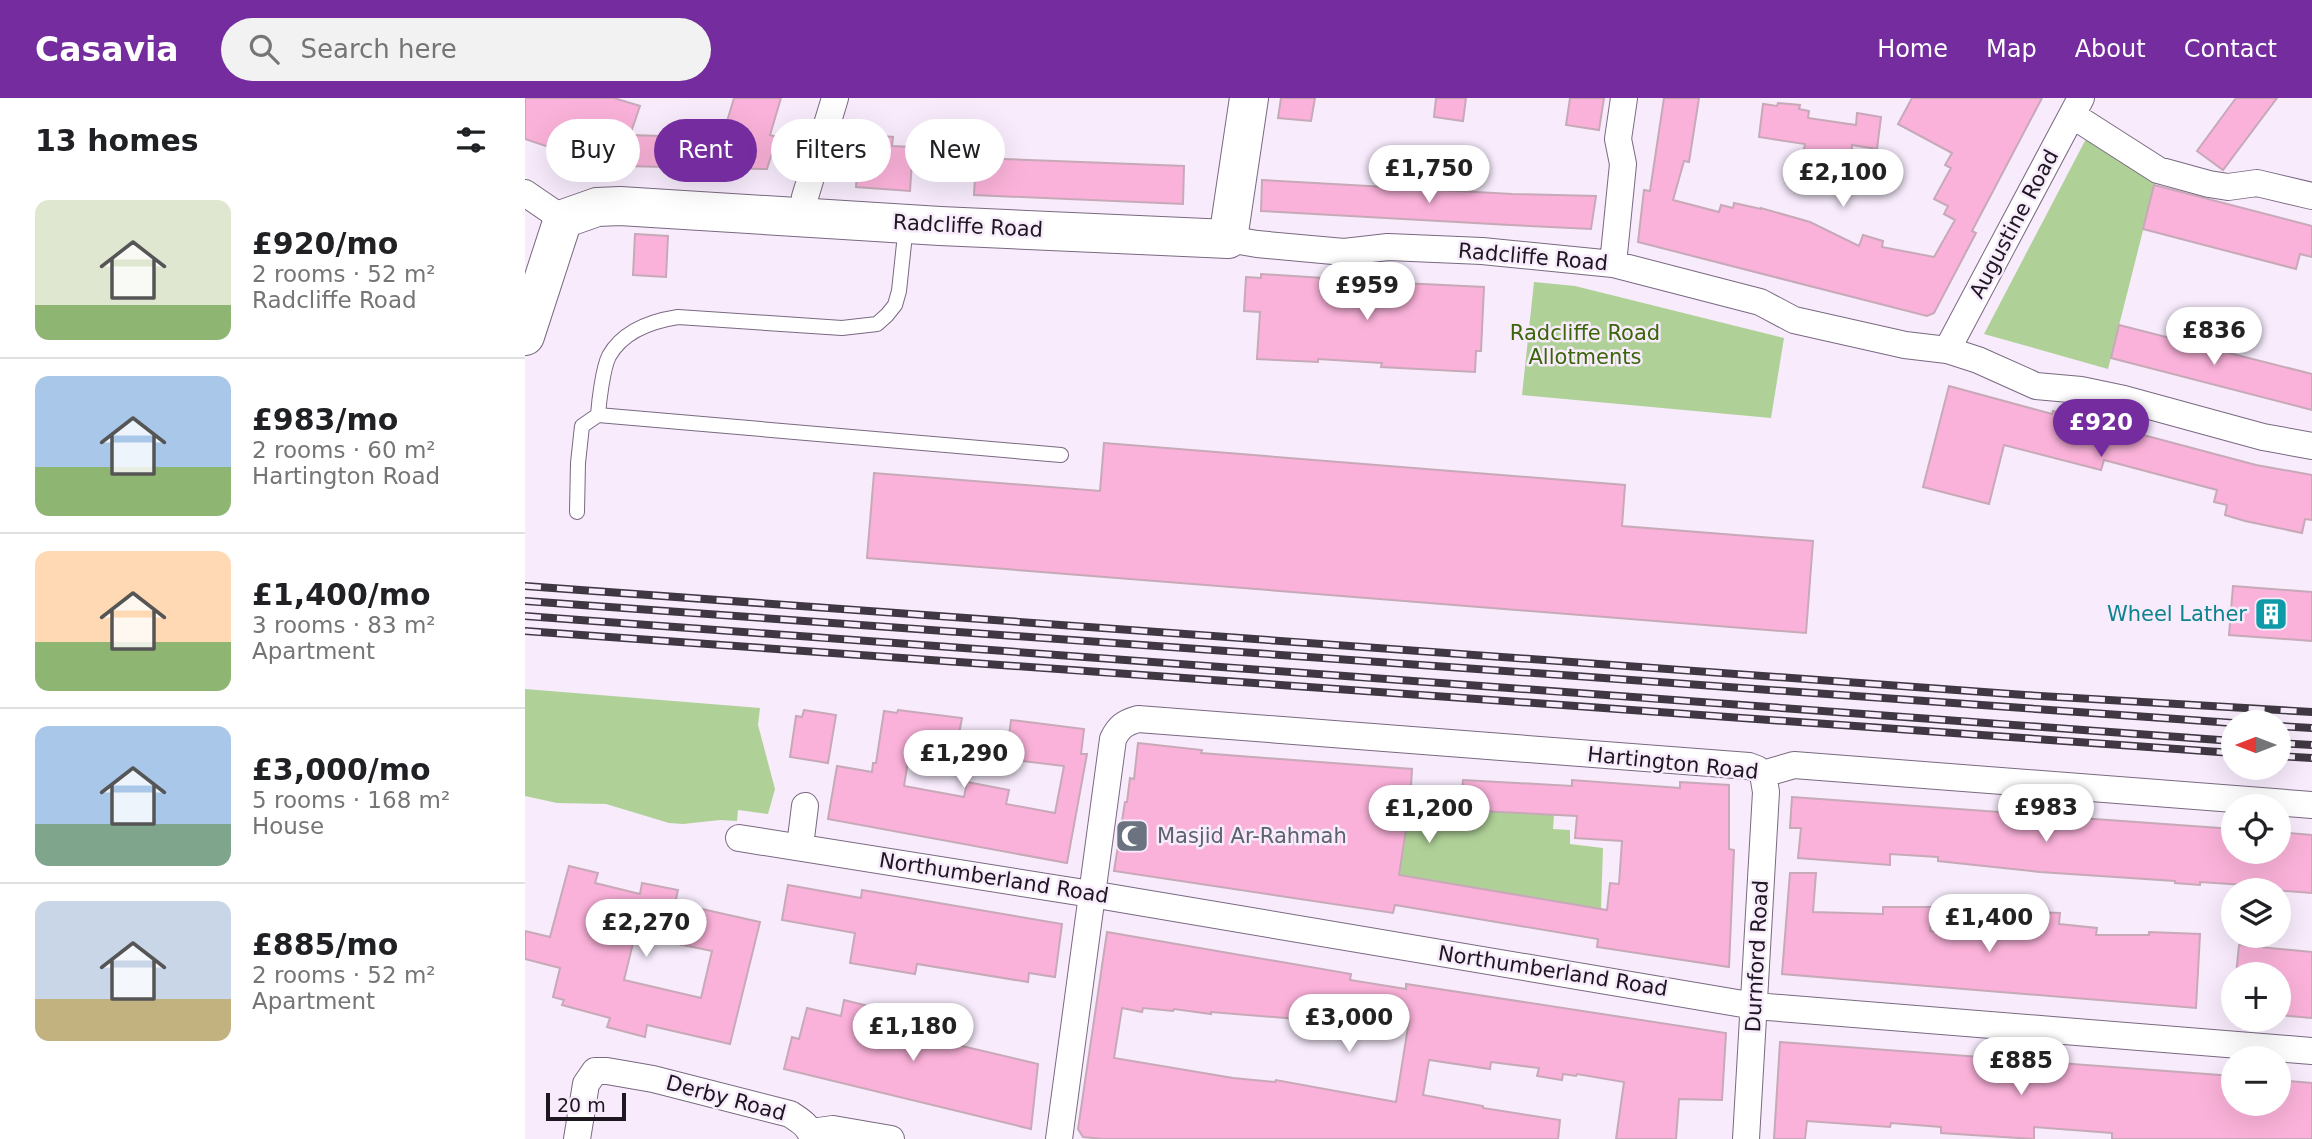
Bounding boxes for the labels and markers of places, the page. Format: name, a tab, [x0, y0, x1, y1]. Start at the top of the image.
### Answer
pin: £1,750	[1372, 146, 1486, 205]
pin: £2,100	[1786, 150, 1900, 209]
pin: £959	[1326, 262, 1408, 322]
pin: £836	[2173, 308, 2255, 367]
pin: £920	[2060, 400, 2142, 459]
building icon: Wheel Lather	[2252, 595, 2290, 633]
place label: Wheel Lather	[2107, 602, 2247, 626]
pin: £1,290	[907, 730, 1021, 790]
pin: £983	[2005, 784, 2087, 844]
pin: £1,200	[1372, 786, 1486, 845]
mosque icon: Masjid Ar-Rahmah	[1113, 817, 1151, 855]
place label: Masjid Ar-Rahmah	[1157, 824, 1347, 848]
pin: £1,400	[1932, 894, 2046, 954]
pin: £2,270	[589, 900, 703, 959]
pin: £3,000	[1292, 995, 1406, 1054]
pin: £1,180	[856, 1004, 970, 1063]
pin: £885	[1980, 1038, 2062, 1097]

